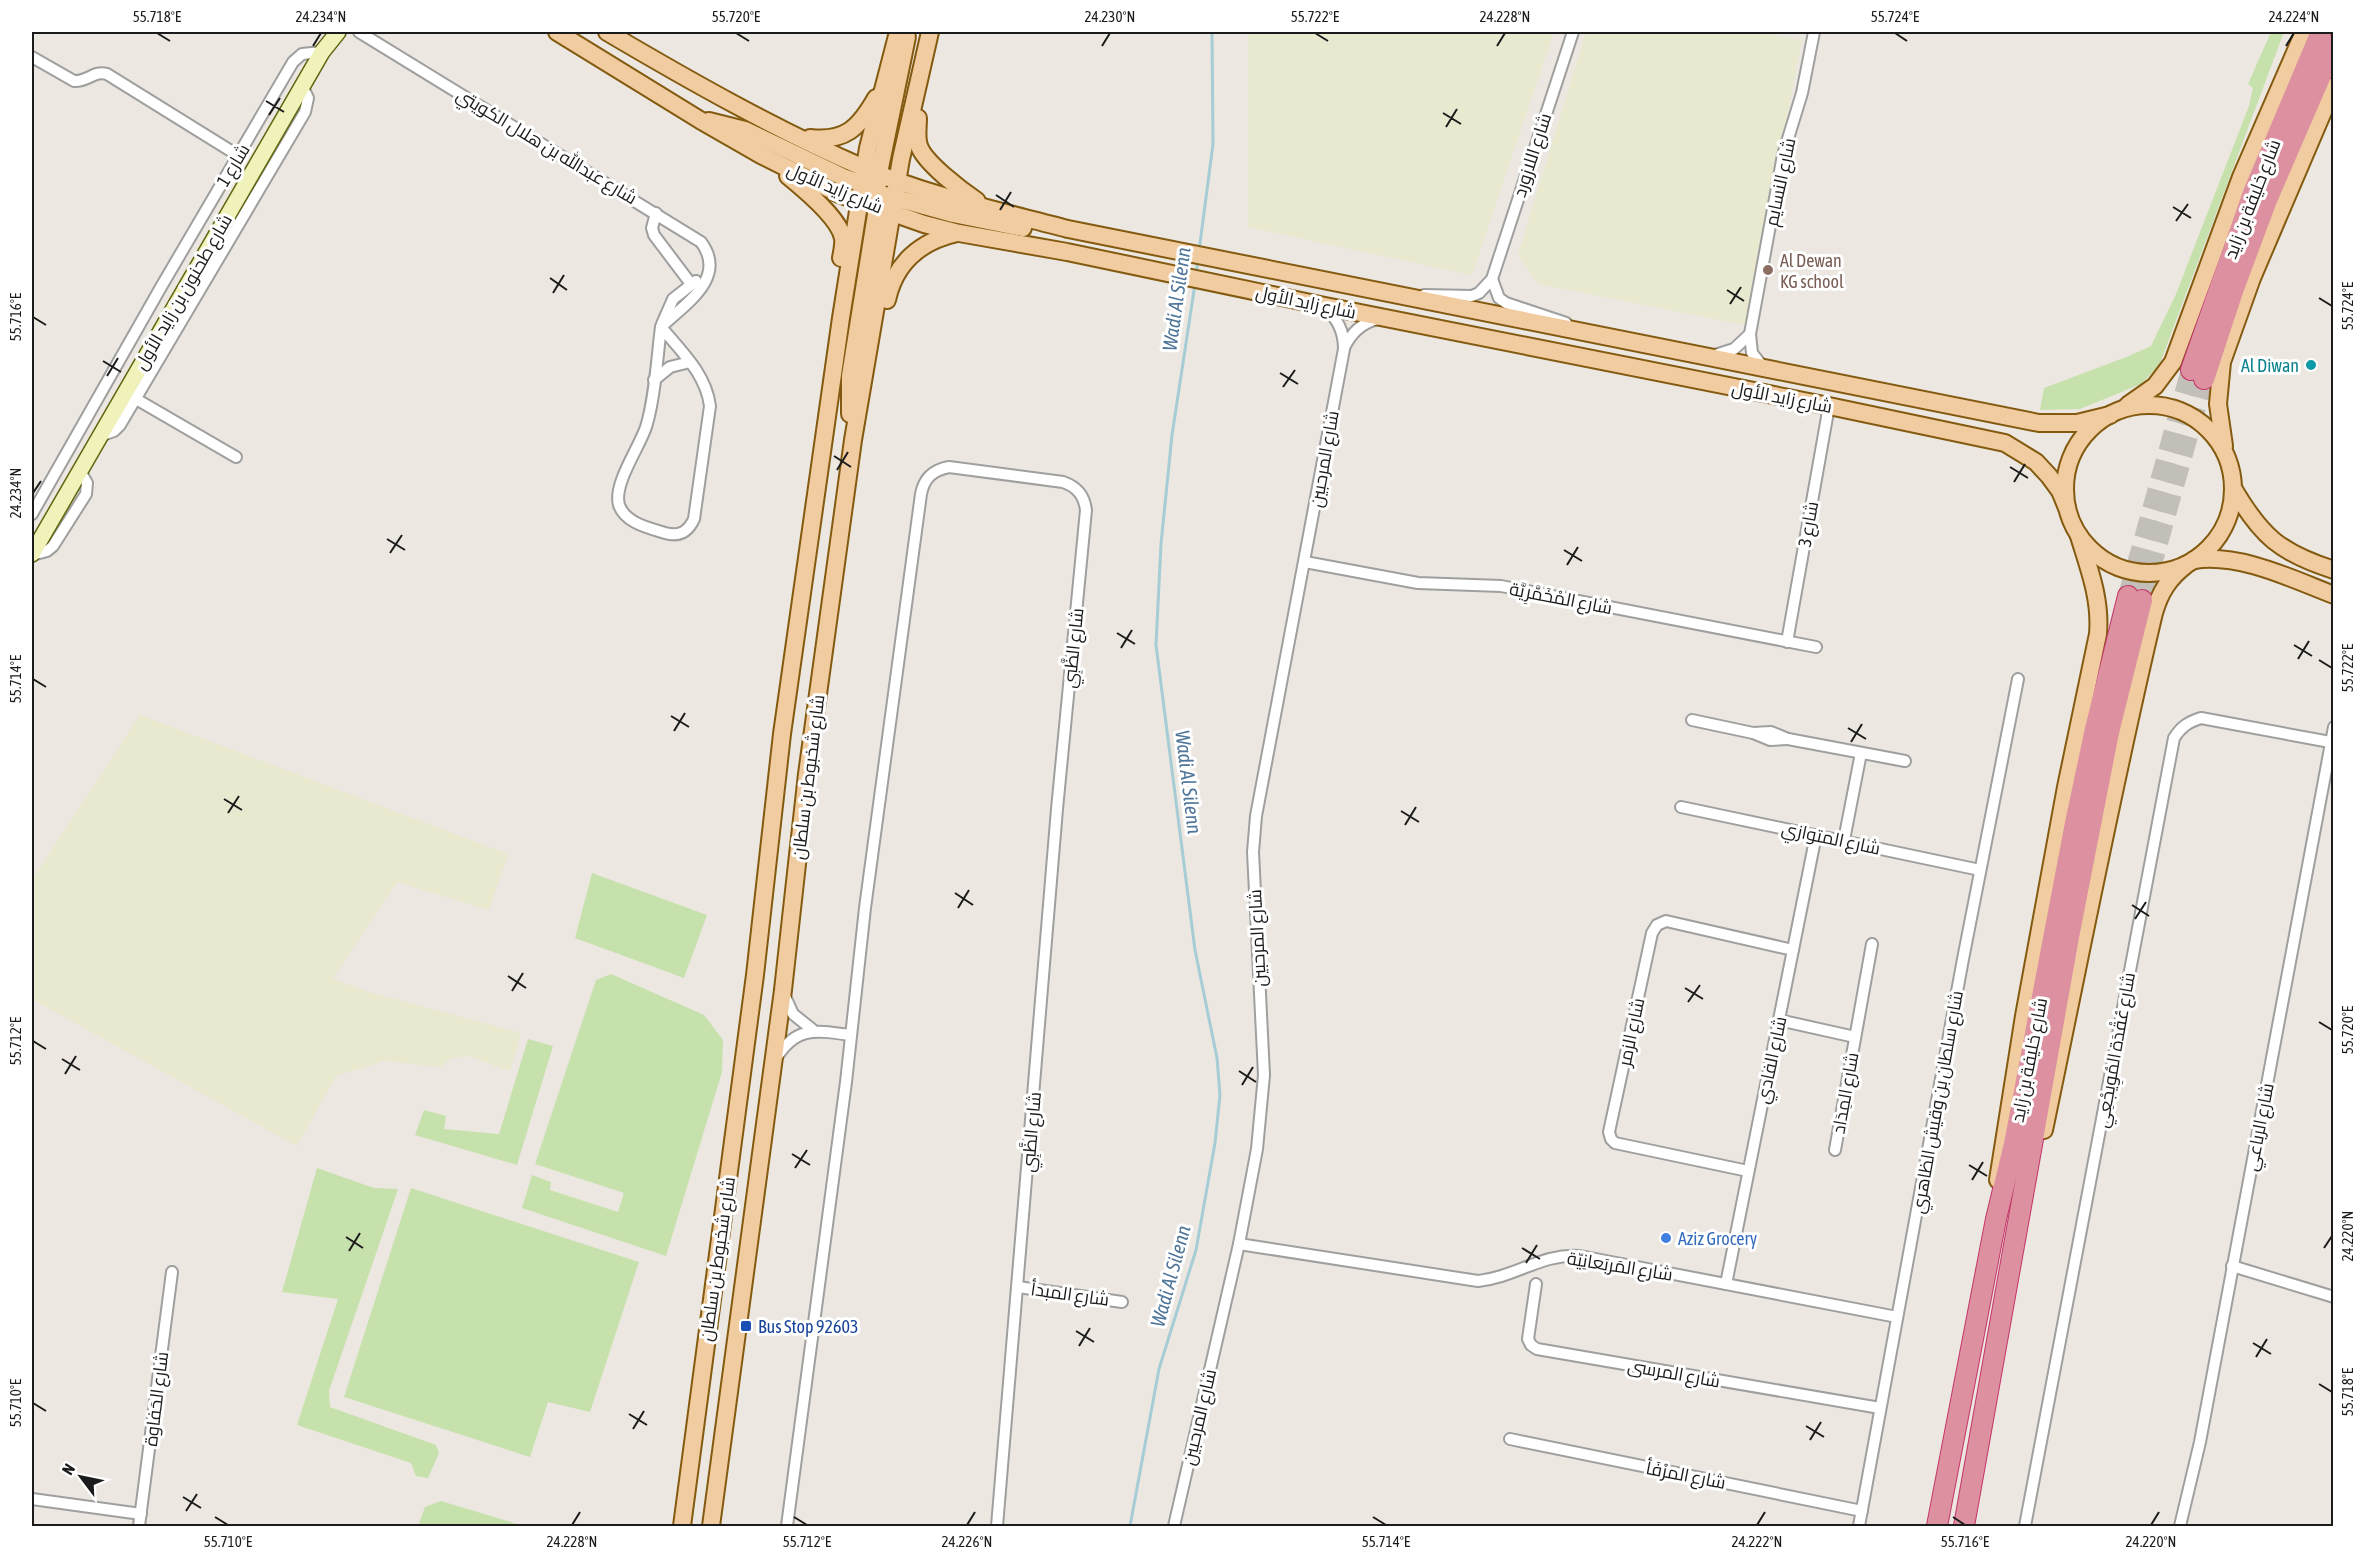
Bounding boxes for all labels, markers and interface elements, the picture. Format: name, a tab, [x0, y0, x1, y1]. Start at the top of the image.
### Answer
text: 55.718°E	[133, 8, 182, 25]
text: 24.234°N	[296, 8, 346, 25]
text: 55.720°E	[712, 8, 761, 25]
text: 24.230°N	[1085, 8, 1135, 25]
text: 55.722°E	[1291, 8, 1340, 25]
text: 24.228°N	[1480, 8, 1530, 25]
text: 55.724°E	[1871, 8, 1920, 25]
text: 24.224°N	[2269, 8, 2319, 25]
street label: شارع عبدالله بن هلال الكويتي	[451, 83, 642, 212]
street label: شارع اللازورد	[1509, 110, 1557, 200]
street label: شارع النسايم	[1760, 136, 1802, 229]
street label: شارع خليفة بن زايد	[2220, 136, 2286, 262]
street label: شارع 1	[212, 140, 256, 191]
street label: شارع زايد الأول	[783, 158, 886, 219]
street label: شارع طحنون بن زايد الأول	[130, 210, 238, 375]
water label: Wadi Al Silenn	[1157, 245, 1195, 352]
place label: Al Dewan KG school	[1780, 250, 1844, 292]
marker: Al Dewan KG school	[1761, 263, 1775, 277]
street label: شارع زايد الأول	[1253, 281, 1358, 325]
text: 55.724°E	[2339, 281, 2356, 330]
text: 55.716°E	[7, 292, 24, 341]
place label: Al Diwan	[2241, 355, 2299, 376]
marker: Al Diwan	[2304, 358, 2318, 372]
street label: شارع زايد الأول	[1730, 377, 1834, 419]
street label: شارع المرحبين	[1305, 409, 1345, 509]
text: 24.234°N	[7, 468, 24, 518]
street label: شارع 3	[1794, 500, 1824, 549]
street label: شارع المْخَمَّرِيَّة	[1507, 578, 1614, 620]
street label: شارع الظَّبِي	[1058, 607, 1092, 690]
text: 55.722°E	[2339, 643, 2356, 692]
text: 55.714°E	[7, 654, 24, 703]
street label: شارع شخبوط بن سلطان	[787, 693, 831, 861]
water label: Wadi Al Silenn	[1171, 729, 1207, 835]
street label: شارع المتوازي	[1779, 817, 1882, 863]
street label: شارع المرحبين	[1244, 888, 1272, 987]
street label: شارع عُقْدَة المُوِيجْعِي	[2091, 971, 2143, 1130]
street label: شارع سلطان بن وقيش الظاهري	[1907, 989, 1971, 1216]
street label: شارع الزمر	[1613, 996, 1650, 1070]
street label: شارع خليفة بن زايد	[2007, 996, 2053, 1124]
text: 55.720°E	[2339, 1005, 2356, 1054]
street label: شارع الفادي	[1752, 1014, 1794, 1106]
text: 55.712°E	[7, 1016, 24, 1065]
street label: شارع المِدَاد	[1828, 1051, 1864, 1136]
street label: شارع الرباعي	[2240, 1081, 2282, 1174]
street label: شارع الظَّبِي	[1016, 1091, 1049, 1173]
street label: شارع شخبوط بن سلطان	[695, 1175, 741, 1343]
text: 24.220°N	[2339, 1211, 2356, 1261]
water label: Wadi Al Silenn	[1145, 1222, 1195, 1329]
place label: Aziz Grocery	[1678, 1228, 1757, 1249]
marker: Aziz Grocery	[1659, 1231, 1673, 1245]
street label: شارع المَربَعانِيّة	[1565, 1247, 1674, 1287]
street label: شارع المبدأ	[1029, 1278, 1111, 1312]
place label: Bus Stop 92603	[758, 1316, 858, 1337]
marker: Bus Stop 92603	[739, 1319, 753, 1333]
street label: شارع الحَفاوة	[140, 1351, 174, 1448]
street label: شارع المرسى	[1626, 1355, 1722, 1393]
street label: شارع المرحبين	[1178, 1367, 1222, 1467]
text: 55.718°E	[2339, 1367, 2356, 1416]
text: 55.710°E	[7, 1378, 24, 1427]
north arrow	[51, 1447, 111, 1507]
street label: شارع المرْفَأ	[1644, 1457, 1728, 1495]
text: N	[58, 1460, 78, 1478]
text: 55.710°E	[204, 1533, 253, 1550]
text: 24.228°N	[547, 1533, 597, 1550]
text: 55.712°E	[783, 1533, 832, 1550]
text: 24.226°N	[942, 1533, 992, 1550]
text: 55.714°E	[1362, 1533, 1411, 1550]
text: 24.222°N	[1732, 1533, 1782, 1550]
text: 55.716°E	[1941, 1533, 1990, 1550]
text: 24.220°N	[2126, 1533, 2176, 1550]

